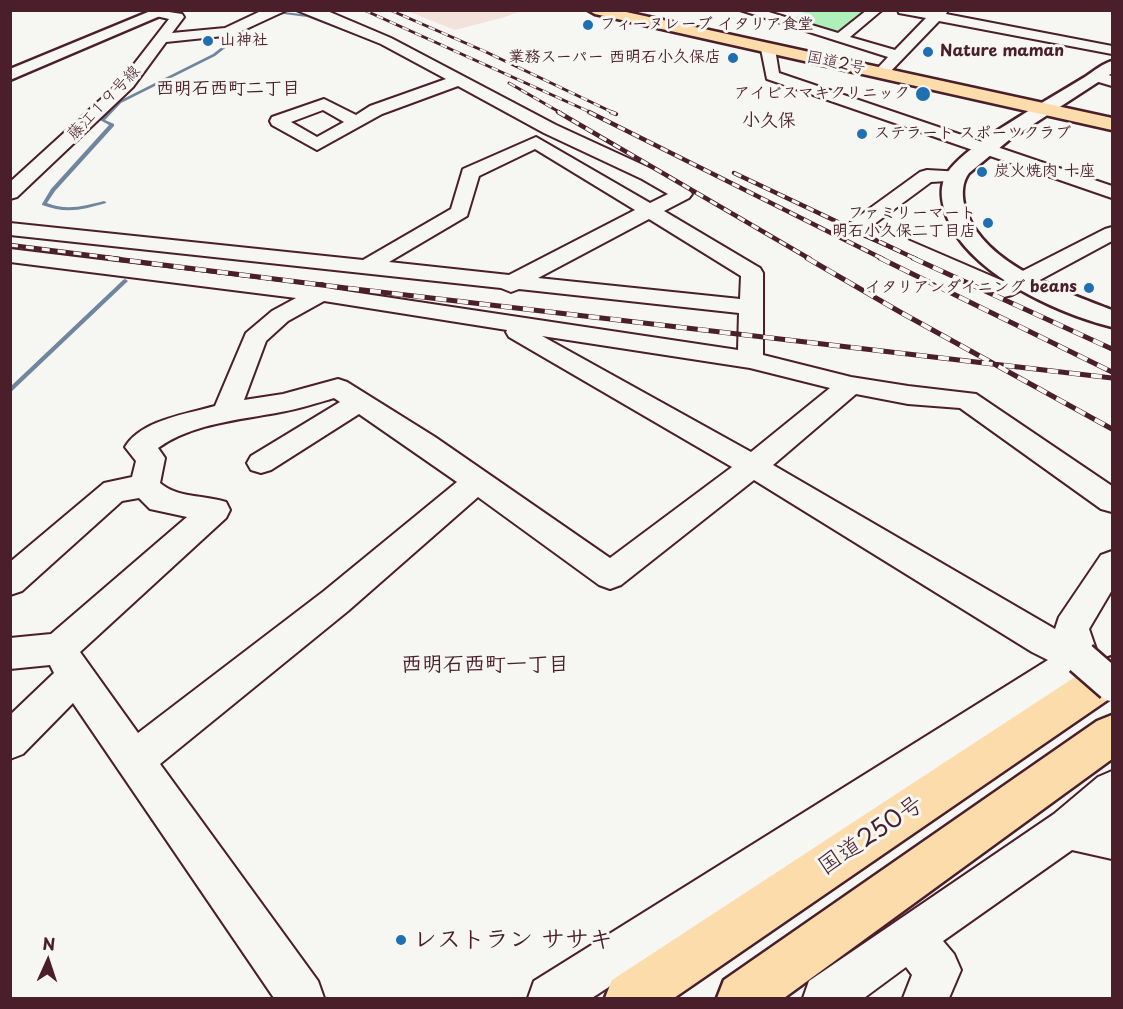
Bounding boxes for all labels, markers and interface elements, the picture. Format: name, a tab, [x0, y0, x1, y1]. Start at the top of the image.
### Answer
place label: フィーヌレーブ イタリア食堂	[600, 15, 814, 35]
marker: フィーヌレーブ イタリア食堂	[581, 18, 595, 32]
place label: 山神社	[220, 31, 268, 51]
marker: 山神社	[201, 34, 215, 48]
place label: Nature maman	[940, 42, 1064, 62]
marker: Nature maman	[921, 45, 935, 59]
street label: 国道2号	[805, 47, 867, 79]
place label: 業務スーパー 西明石小久保店	[509, 48, 721, 68]
marker: 業務スーパー 西明石小久保店	[726, 51, 740, 65]
street label: 藤江１９号線	[64, 62, 144, 144]
district label: 西明石西町二丁目	[156, 78, 300, 100]
place label: アイビスマキクリニック	[734, 84, 910, 104]
marker: アイビスマキクリニック	[914, 85, 932, 103]
district label: 小久保	[742, 110, 796, 132]
place label: ステラート スポーツクラブ	[874, 124, 1071, 144]
marker: ステラート スポーツクラブ	[855, 127, 869, 141]
place label: 炭火焼肉 十座	[994, 162, 1095, 182]
marker: 炭火焼肉 十座	[975, 165, 989, 179]
place label: ファミリーマート 明石小久保二丁目店	[832, 204, 976, 242]
marker: ファミリーマート 明石小久保二丁目店	[981, 216, 995, 230]
place label: イタリアンダイニング beans	[865, 278, 1077, 298]
marker: イタリアンダイニング beans	[1082, 281, 1096, 295]
district label: 西明石西町一丁目	[401, 652, 569, 678]
street label: 国道250号	[813, 790, 929, 882]
place label: レストラン ササキ	[413, 926, 613, 954]
north arrow	[18, 931, 78, 991]
text: N	[42, 931, 56, 955]
marker: レストラン ササキ	[394, 933, 408, 947]

